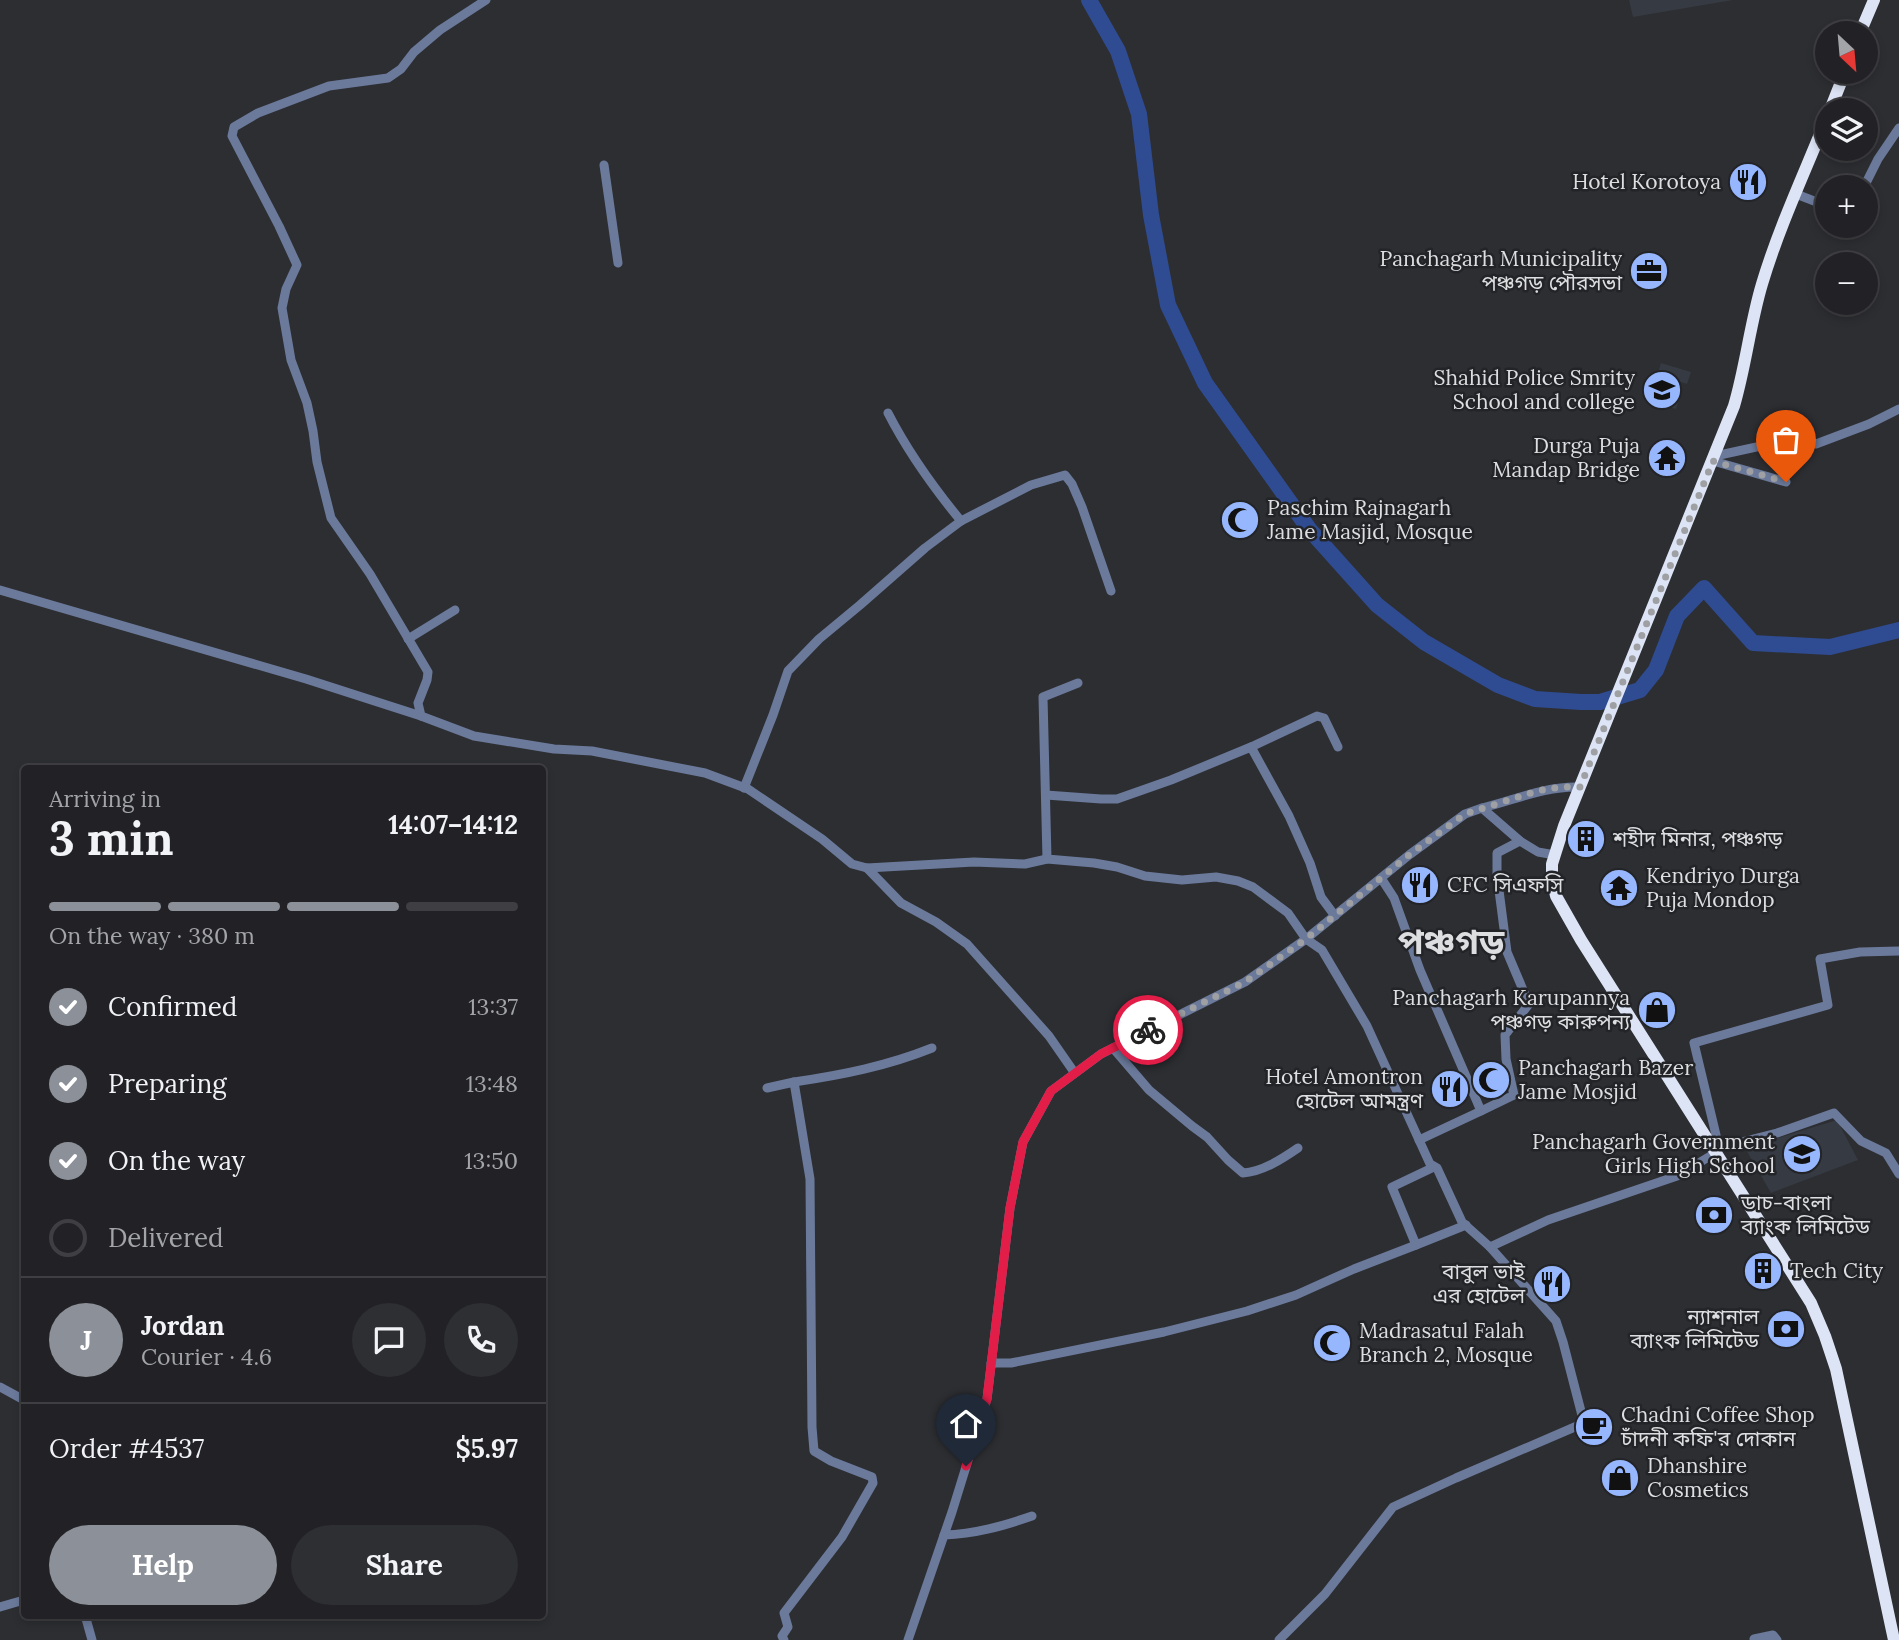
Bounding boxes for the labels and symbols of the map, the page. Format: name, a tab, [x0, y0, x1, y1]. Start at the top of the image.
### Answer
north arrow	[1815, 21, 1878, 84]
restaurant icon: Hotel Korotoya	[1727, 161, 1769, 203]
place label: Hotel Korotoya	[1572, 168, 1721, 195]
place label: Panchagarh Municipality পঞ্চগড় পৌরসভা	[1380, 245, 1622, 296]
office icon: Panchagarh Municipality পঞ্চগড় পৌরসভা	[1628, 250, 1670, 292]
place label: Shahid Police Smrity School and college	[1434, 364, 1635, 415]
school or university icon: Shahid Police Smrity School and college	[1641, 369, 1683, 411]
pin	[1756, 410, 1816, 482]
place label: Durga Puja Mandap Bridge	[1492, 432, 1640, 483]
temple icon: Durga Puja Mandap Bridge	[1646, 437, 1688, 479]
place label: Paschim Rajnagarh Jame Masjid, Mosque	[1266, 494, 1473, 545]
mosque icon: Paschim Rajnagarh Jame Masjid, Mosque	[1219, 499, 1261, 541]
building icon: শহীদ মিনার, পঞ্চগড়	[1565, 818, 1607, 860]
place label: শহীদ মিনার, পঞ্চগড়	[1612, 825, 1784, 852]
place label: Kendriyo Durga Puja Mondop	[1646, 862, 1800, 913]
restaurant icon: CFC সিএফসি	[1399, 864, 1441, 906]
temple icon: Kendriyo Durga Puja Mondop	[1598, 867, 1640, 909]
place label: CFC সিএফসি	[1447, 871, 1564, 898]
district label: পঞ্চগড়	[1398, 919, 1505, 964]
place label: Panchagarh Karupannya পঞ্চগড় কারুপন্য	[1392, 984, 1630, 1035]
shop icon: Panchagarh Karupannya পঞ্চগড় কারুপন্য	[1636, 989, 1678, 1031]
courier	[1113, 995, 1183, 1065]
place label: Panchagarh Bazer Jame Mosjid	[1517, 1054, 1693, 1105]
mosque icon: Panchagarh Bazer Jame Mosjid	[1470, 1059, 1512, 1101]
place label: Hotel Amontron হোটেল আমন্ত্রণ	[1265, 1063, 1424, 1114]
restaurant icon: Hotel Amontron হোটেল আমন্ত্রণ	[1429, 1068, 1471, 1110]
place label: Panchagarh Government Girls High School	[1532, 1128, 1776, 1179]
school or university icon: Panchagarh Government Girls High School	[1781, 1133, 1823, 1175]
place label: ডাচ-বাংলা ব্যাংক লিমিটেড	[1740, 1189, 1871, 1240]
bank icon: ডাচ-বাংলা ব্যাংক লিমিটেড	[1693, 1194, 1735, 1236]
building icon: Tech City	[1742, 1250, 1784, 1292]
place label: Tech City	[1790, 1257, 1883, 1284]
place label: বাবুল ভাই এর হোটেল	[1433, 1258, 1526, 1309]
restaurant icon: বাবুল ভাই এর হোটেল	[1531, 1263, 1573, 1305]
place label: ন্যাশনাল ব্যাংক লিমিটেড	[1629, 1303, 1760, 1354]
bank icon: ন্যাশনাল ব্যাংক লিমিটেড	[1765, 1308, 1807, 1350]
place label: Madrasatul Falah Branch 2, Mosque	[1359, 1317, 1533, 1368]
mosque icon: Madrasatul Falah Branch 2, Mosque	[1311, 1322, 1353, 1364]
pin	[936, 1394, 996, 1466]
place label: Chadni Coffee Shop চাঁদনী কফি'র দোকান	[1620, 1401, 1814, 1452]
cafe icon: Chadni Coffee Shop চাঁদনী কফি'র দোকান	[1573, 1406, 1615, 1448]
place label: Dhanshire Cosmetics	[1647, 1452, 1749, 1503]
shop icon: Dhanshire Cosmetics	[1599, 1457, 1641, 1499]

